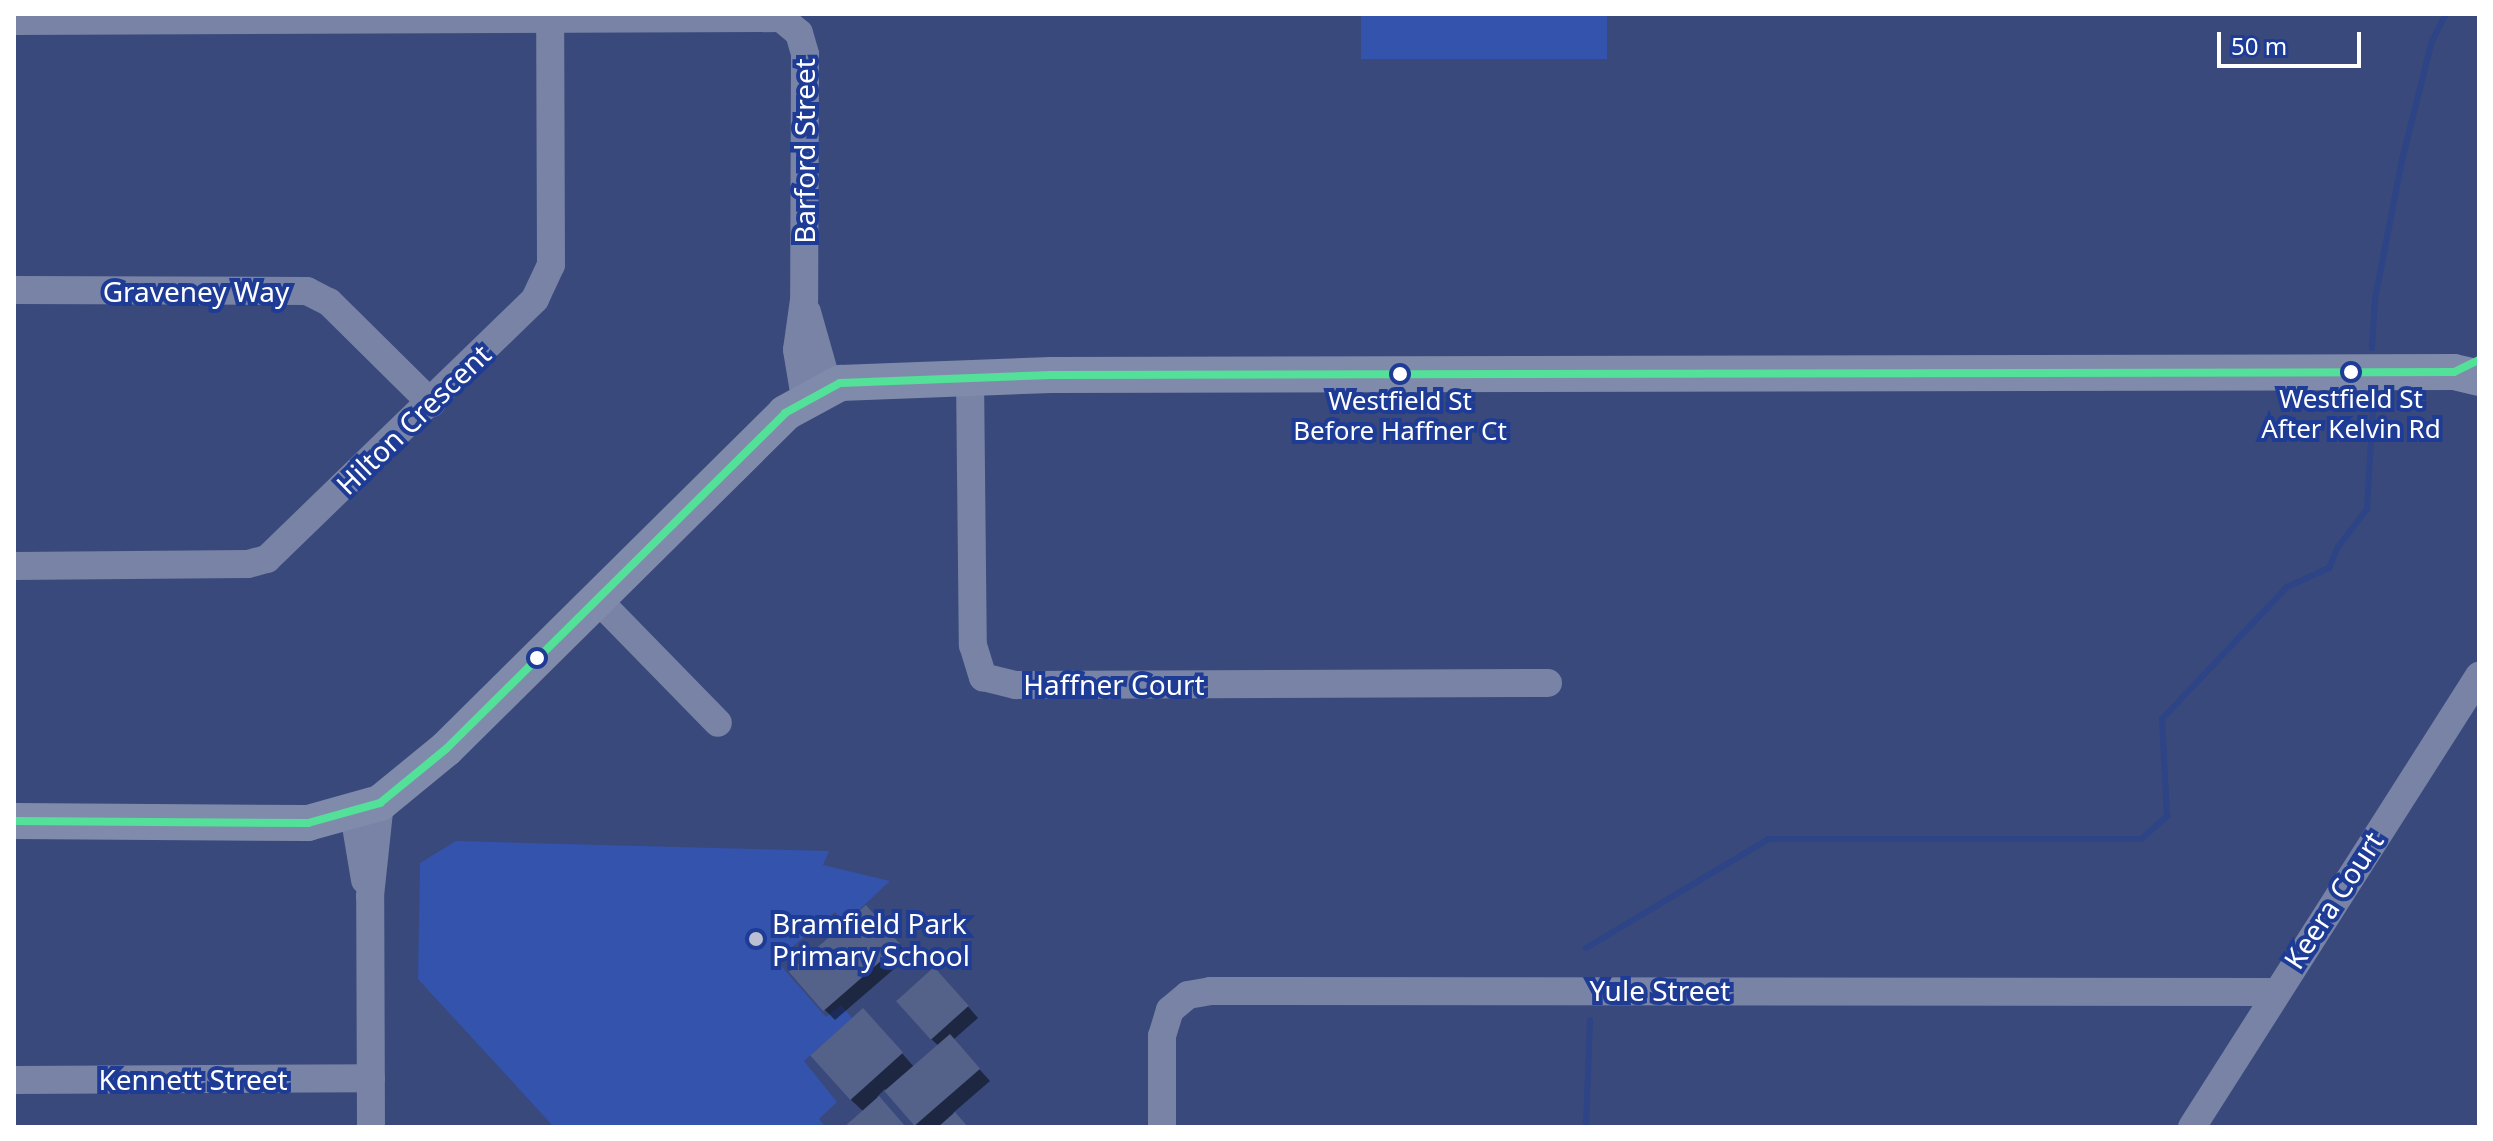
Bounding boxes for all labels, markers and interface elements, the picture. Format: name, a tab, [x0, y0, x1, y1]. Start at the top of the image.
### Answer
scale bar	[2221, 16, 2365, 66]
text: 50 m	[2231, 29, 2287, 62]
street label: Barford Street	[787, 58, 821, 244]
street label: Graveney Way	[103, 274, 289, 308]
street label: Hilton Crescent	[329, 337, 497, 501]
marker: Westfield St After Kelvin Rd	[2343, 364, 2359, 380]
marker: Westfield St Before Haffner Ct	[1392, 366, 1408, 382]
place label: Westfield St After Kelvin Rd	[2261, 383, 2441, 444]
place label: Westfield St Before Haffner Ct	[1293, 385, 1507, 446]
unlabelled marker	[529, 650, 545, 666]
street label: Haffner Court	[1023, 667, 1205, 701]
street label: Keera Court	[2276, 825, 2390, 975]
place label: Bramfield Park Primary School	[772, 906, 970, 972]
marker: Bramfield Park Primary School	[747, 930, 765, 948]
street label: Yule Street	[1590, 973, 1730, 1007]
street label: Kennett Street	[98, 1062, 288, 1096]

